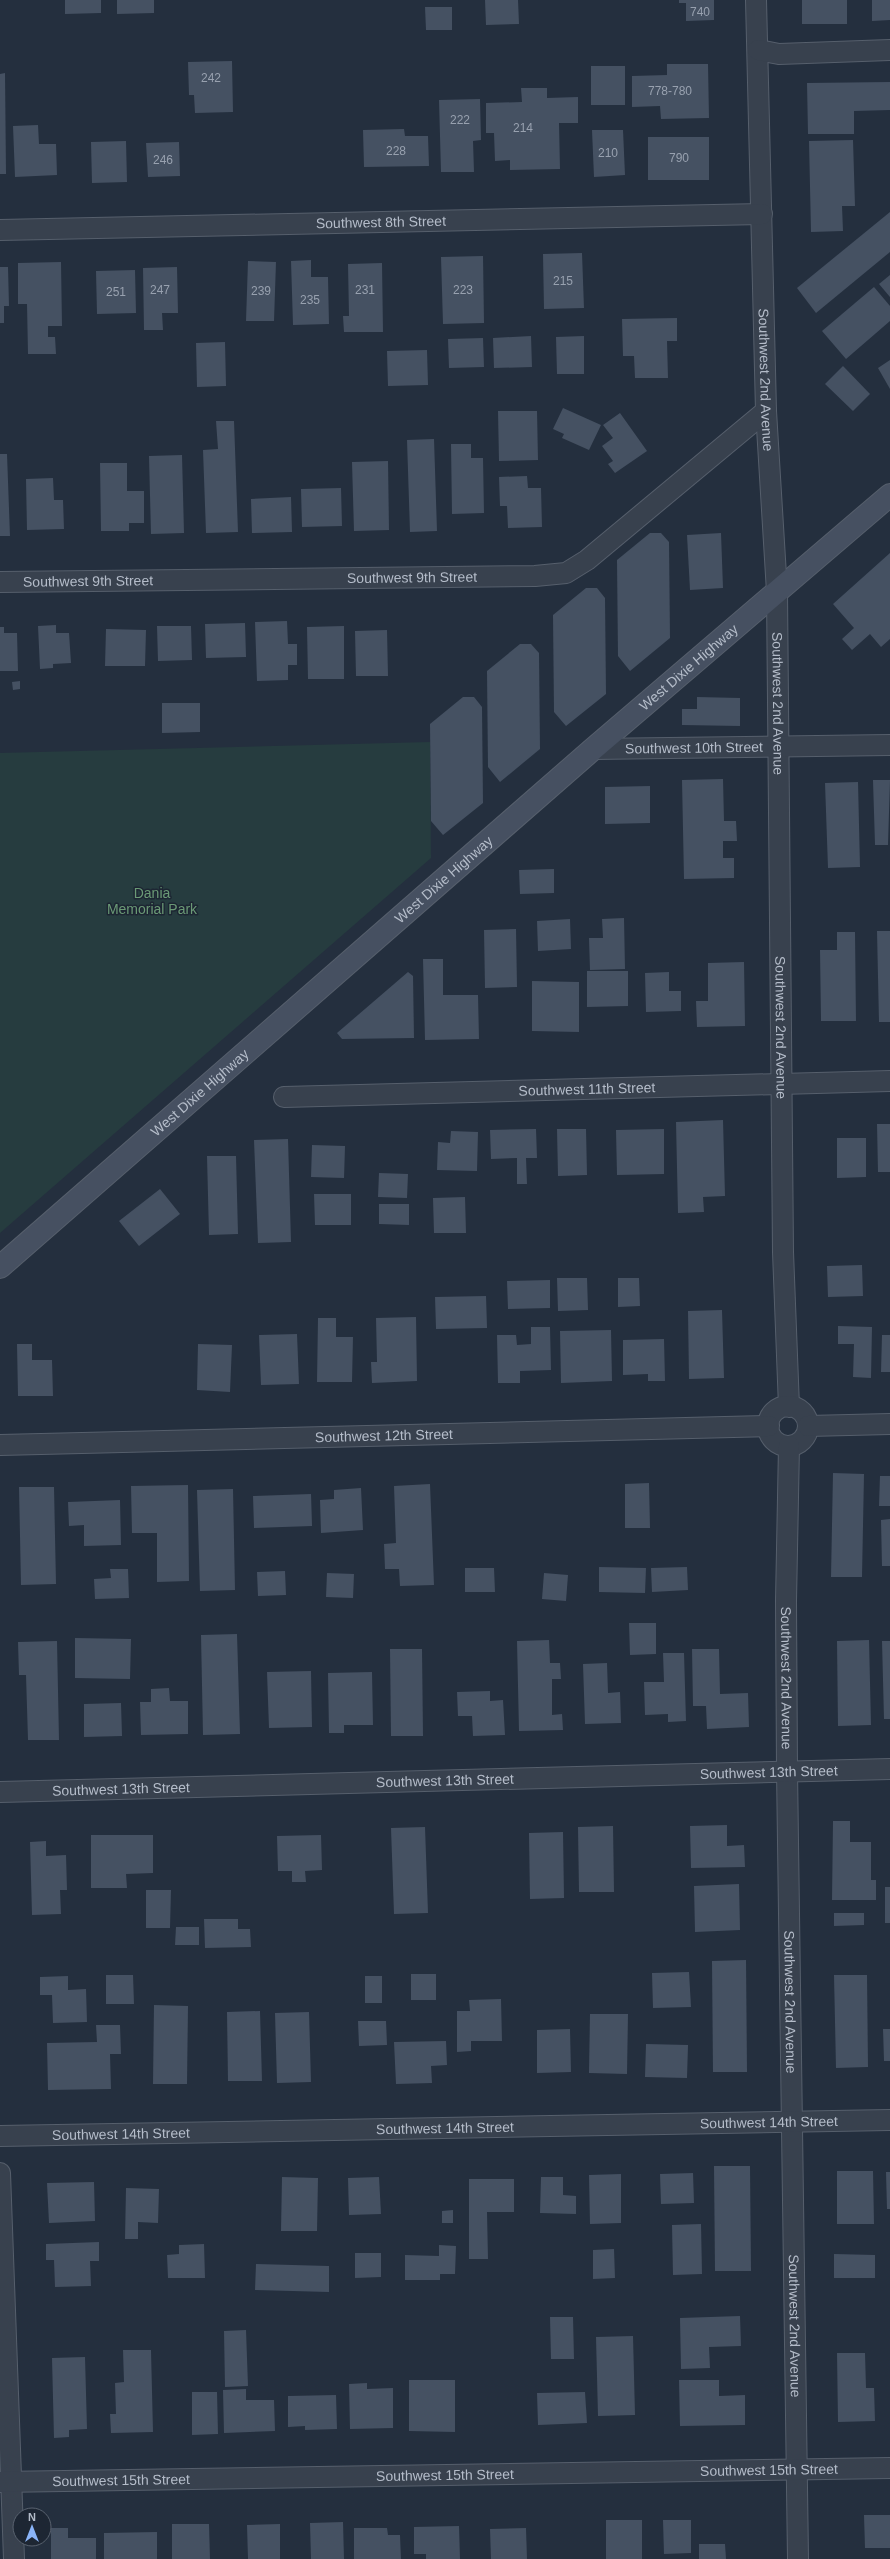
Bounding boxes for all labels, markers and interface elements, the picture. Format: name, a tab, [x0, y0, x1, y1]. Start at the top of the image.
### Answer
house number: 740	[690, 5, 710, 19]
house number: 242	[201, 71, 221, 85]
house number: 778-780	[648, 84, 692, 98]
house number: 222	[450, 113, 470, 127]
house number: 214	[513, 121, 533, 135]
house number: 228	[386, 144, 406, 158]
house number: 210	[598, 146, 618, 160]
house number: 790	[669, 151, 689, 165]
house number: 246	[153, 153, 173, 167]
street label: Southwest 8th Street	[316, 213, 446, 231]
house number: 215	[553, 274, 573, 288]
house number: 247	[150, 283, 170, 297]
house number: 231	[355, 283, 375, 297]
house number: 223	[453, 283, 473, 297]
house number: 239	[251, 284, 271, 298]
house number: 251	[106, 285, 126, 299]
house number: 235	[300, 293, 320, 307]
street label: Southwest 2nd Avenue	[756, 308, 776, 452]
street label: Southwest 9th Street	[347, 569, 477, 586]
street label: Southwest 9th Street	[23, 572, 153, 590]
street label: West Dixie Highway	[636, 621, 741, 714]
street label: Southwest 2nd Avenue	[769, 632, 787, 775]
street label: Southwest 10th Street	[625, 739, 763, 757]
street label: West Dixie Highway	[391, 833, 496, 926]
park label: Dania Memorial Park	[107, 885, 198, 917]
street label: Southwest 2nd Avenue	[772, 956, 790, 1099]
street label: West Dixie Highway	[147, 1046, 252, 1140]
street label: Southwest 11th Street	[518, 1079, 656, 1099]
street label: Southwest 12th Street	[315, 1426, 453, 1445]
street label: Southwest 2nd Avenue	[778, 1606, 795, 1750]
street label: Southwest 13th Street	[700, 1762, 838, 1782]
street label: Southwest 13th Street	[376, 1771, 514, 1790]
street label: Southwest 13th Street	[52, 1779, 190, 1799]
street label: Southwest 2nd Avenue	[781, 1930, 799, 2074]
street label: Southwest 14th Street	[700, 2113, 838, 2131]
street label: Southwest 14th Street	[376, 2119, 514, 2137]
street label: Southwest 14th Street	[52, 2125, 190, 2143]
street label: Southwest 2nd Avenue	[786, 2254, 804, 2398]
street label: Southwest 15th Street	[700, 2461, 838, 2479]
street label: Southwest 15th Street	[376, 2466, 514, 2484]
street label: Southwest 15th Street	[52, 2471, 190, 2489]
north arrow	[12, 2507, 52, 2547]
text: N	[28, 2511, 36, 2523]

